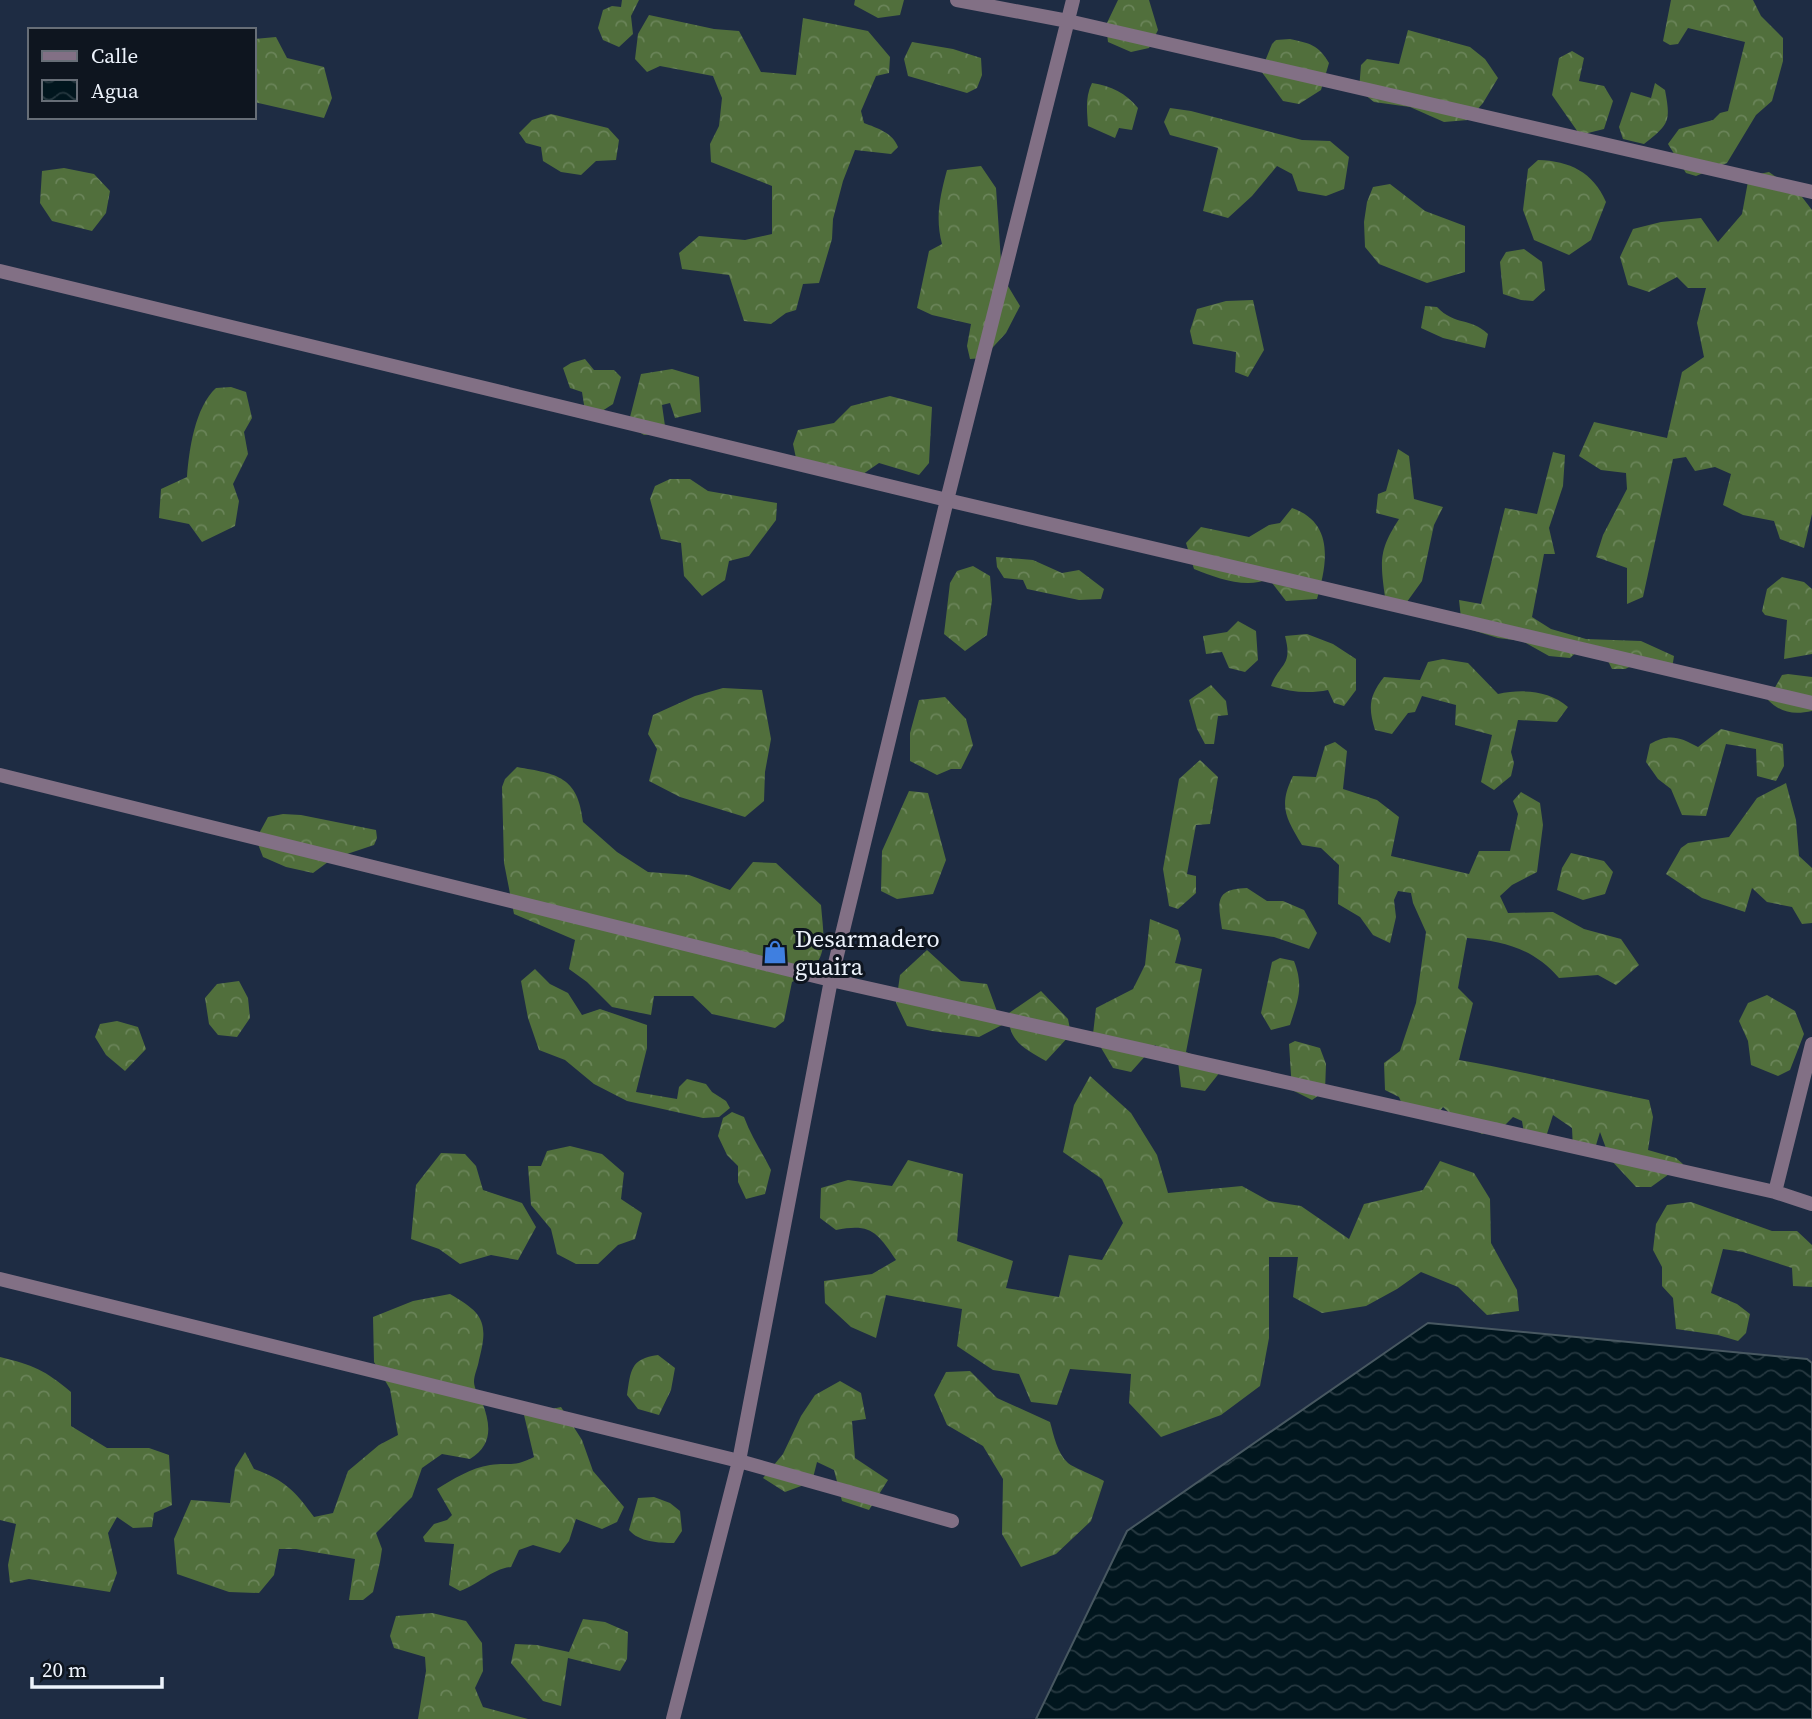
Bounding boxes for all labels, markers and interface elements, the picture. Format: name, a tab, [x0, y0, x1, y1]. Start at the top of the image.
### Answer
legend	[28, 28, 256, 119]
text: Calle	[91, 41, 138, 70]
text: Agua	[91, 76, 139, 105]
place label: Desarmadero guaira	[795, 922, 940, 983]
shop icon: Desarmadero guaira	[761, 938, 789, 966]
scale bar	[32, 1646, 161, 1690]
text: 20 m	[42, 1655, 87, 1684]

